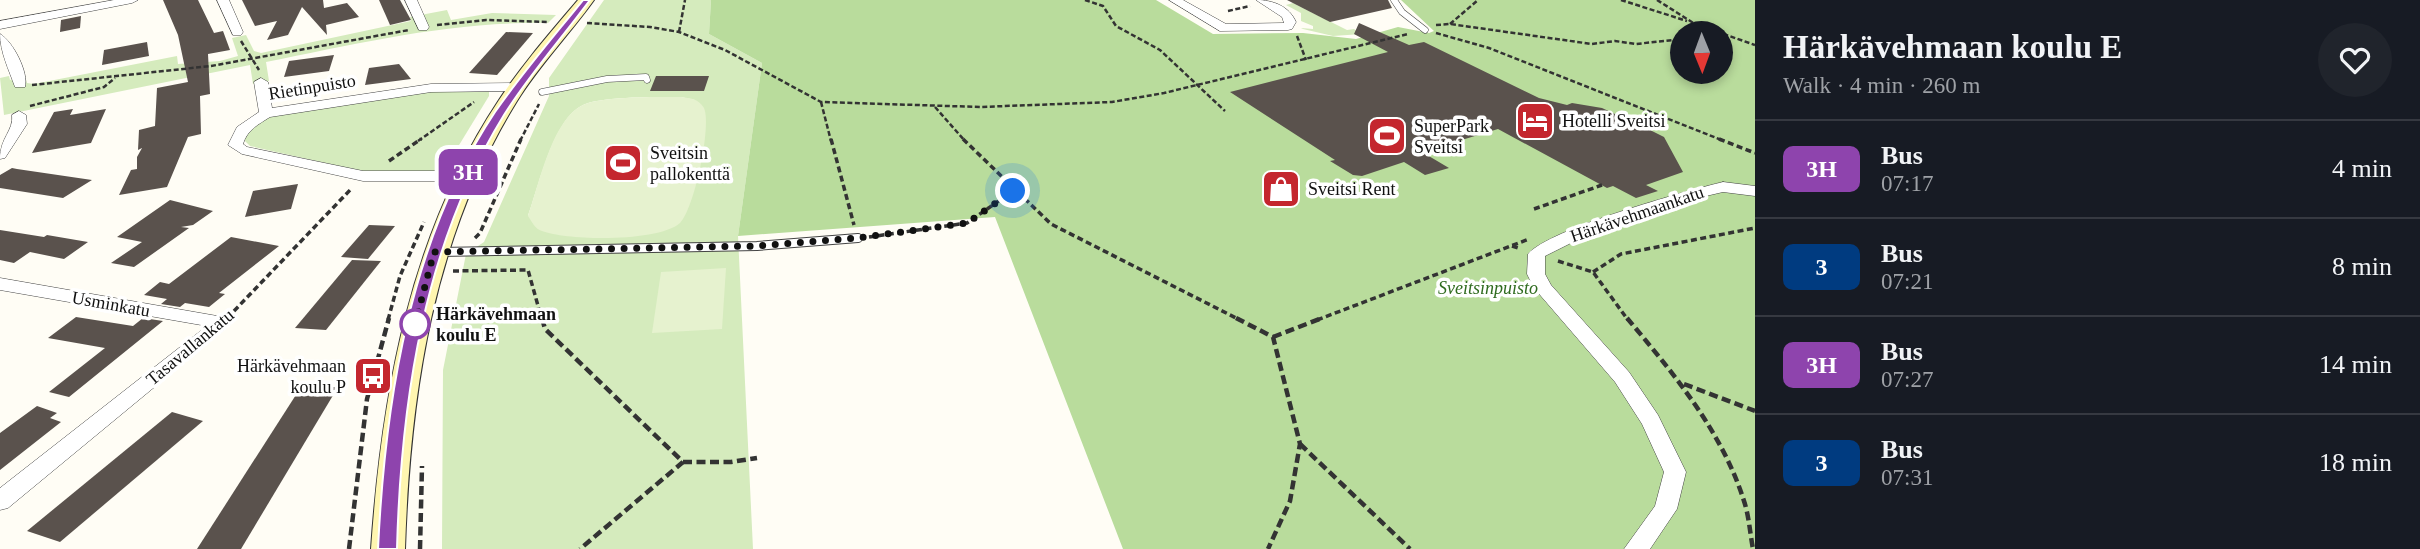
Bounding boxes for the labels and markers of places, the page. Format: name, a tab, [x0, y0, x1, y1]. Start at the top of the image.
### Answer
hotel icon: Hotelli Sveitsi	[1514, 100, 1556, 142]
place label: Hotelli Sveitsi	[1562, 111, 1666, 131]
sports icon: SuperPark Sveitsi	[1366, 115, 1408, 157]
place label: SuperPark Sveitsi	[1414, 116, 1489, 157]
sports icon: Sveitsin pallokenttä	[602, 142, 644, 184]
place label: Sveitsin pallokenttä	[650, 143, 730, 184]
shop icon: Sveitsi Rent	[1260, 168, 1302, 210]
place label: Sveitsi Rent	[1308, 179, 1396, 199]
place label: Härkävehmaan koulu E	[436, 304, 556, 345]
marker: Härkävehmaan koulu E	[400, 309, 430, 339]
bus stop icon: Härkävehmaan koulu P	[352, 355, 394, 397]
place label: Härkävehmaan koulu P	[237, 356, 346, 397]

